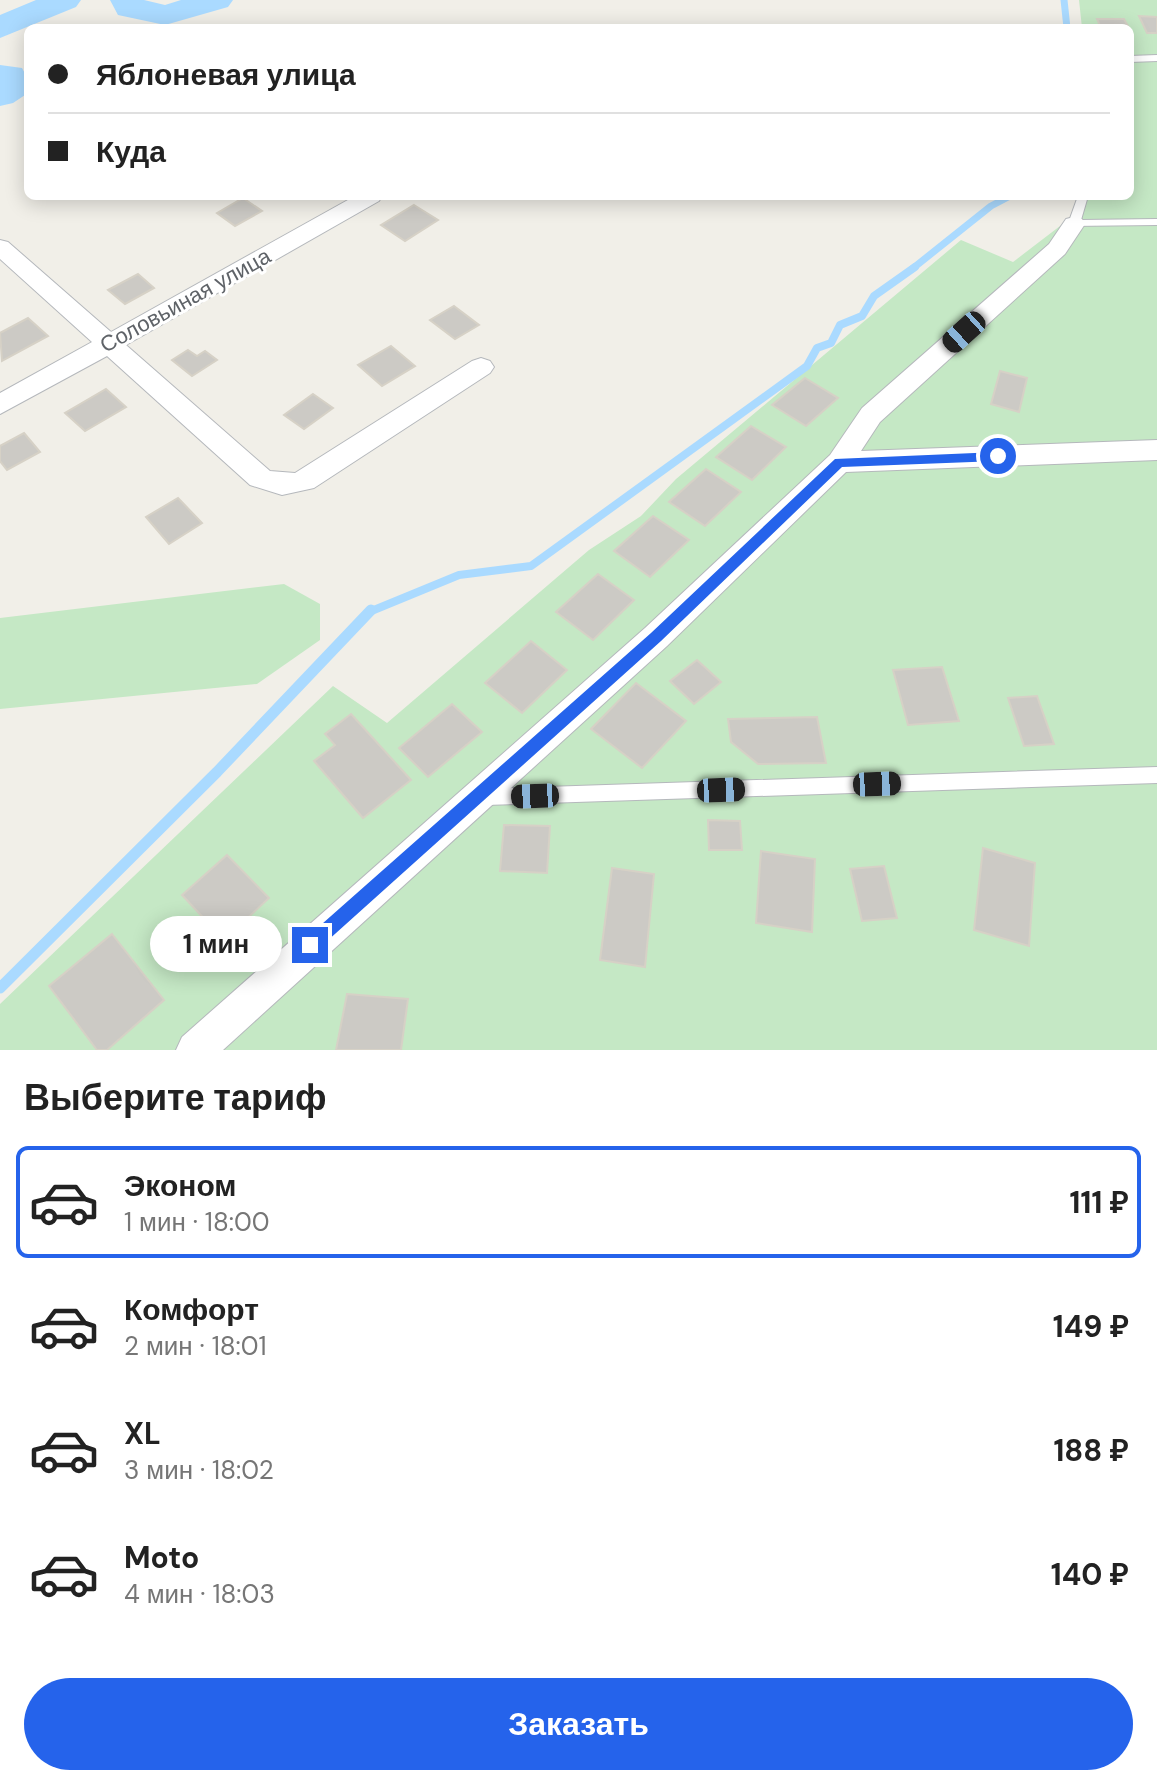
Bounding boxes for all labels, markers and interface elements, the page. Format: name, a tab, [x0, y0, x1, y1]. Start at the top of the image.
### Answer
text: Яблоневая улица	[96, 55, 356, 94]
text: Куда	[96, 132, 166, 171]
street label: Соловьиная улица	[95, 241, 276, 359]
car	[938, 307, 990, 357]
route start	[980, 438, 1016, 474]
car	[853, 771, 901, 797]
car	[697, 777, 745, 803]
car	[511, 783, 559, 809]
callout: 1 мин	[150, 917, 282, 973]
text: 1 мин	[183, 927, 249, 961]
route end	[292, 927, 328, 963]
text: Выберите тариф	[24, 1074, 327, 1121]
icon: car	[28, 1166, 100, 1238]
text: Эконом	[124, 1166, 237, 1205]
text: 111 ₽	[1070, 1183, 1129, 1222]
text: 1 мин · 18:00	[124, 1205, 270, 1239]
icon: car	[28, 1290, 100, 1362]
text: Комфорт	[124, 1290, 259, 1329]
text: 149 ₽	[1053, 1307, 1129, 1346]
text: 2 мин · 18:01	[124, 1329, 267, 1363]
icon: car	[28, 1414, 100, 1486]
text: XL	[124, 1414, 161, 1453]
text: 188 ₽	[1053, 1431, 1129, 1470]
text: 3 мин · 18:02	[124, 1453, 274, 1487]
icon: car	[28, 1538, 100, 1610]
text: Moto	[124, 1538, 199, 1577]
text: 140 ₽	[1051, 1555, 1129, 1594]
text: 4 мин · 18:03	[124, 1577, 275, 1611]
button: Заказать	[24, 1678, 1133, 1770]

